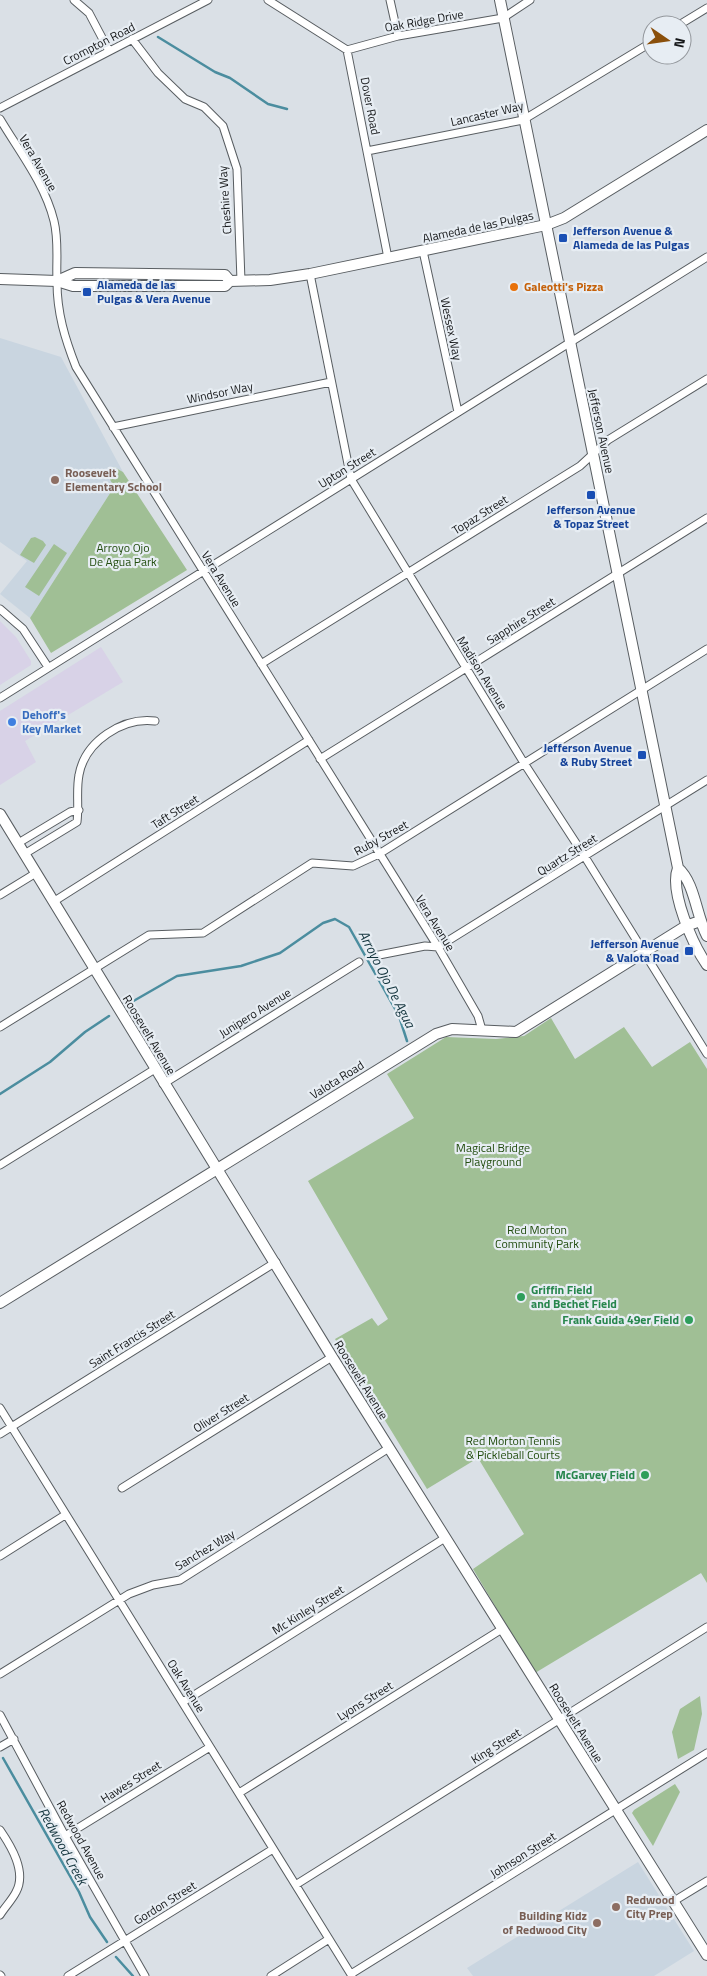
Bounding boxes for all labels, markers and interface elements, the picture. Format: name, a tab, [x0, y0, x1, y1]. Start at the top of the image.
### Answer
street label: Oak Ridge Drive	[383, 4, 465, 37]
north arrow	[642, 15, 692, 65]
street label: Crompton Road	[59, 17, 138, 70]
text: N	[669, 36, 691, 50]
street label: Dover Road	[356, 75, 385, 136]
street label: Lancaster Way	[449, 96, 525, 131]
street label: Vera Avenue	[14, 131, 62, 195]
street label: Cheshire Way	[213, 165, 236, 235]
street label: Alameda de las Pulgas	[421, 205, 536, 248]
place label: Jefferson Avenue & Alameda de las Pulgas	[573, 221, 690, 254]
marker: Jefferson Avenue & Alameda de las Pulgas	[557, 232, 569, 244]
place label: Alameda de las Pulgas & Vera Avenue	[97, 275, 211, 308]
place label: Galeotti's Pizza	[524, 277, 603, 296]
marker: Galeotti's Pizza	[508, 281, 520, 293]
marker: Alameda de las Pulgas & Vera Avenue	[81, 286, 93, 298]
street label: Wessex Way	[436, 296, 467, 362]
street label: Windsor Way	[185, 376, 255, 409]
street label: Jefferson Avenue	[583, 387, 620, 475]
street label: Upton Street	[314, 442, 380, 493]
place label: Roosevelt Elementary School	[65, 463, 162, 496]
marker: Roosevelt Elementary School	[49, 474, 61, 486]
street label: Topaz Street	[448, 489, 512, 539]
marker: Jefferson Avenue & Topaz Street	[585, 489, 597, 501]
place label: Jefferson Avenue & Topaz Street	[547, 500, 635, 533]
park label: Arroyo Ojo De Agua Park	[89, 538, 157, 571]
street label: Vera Avenue	[197, 547, 246, 610]
street label: Sapphire Street	[483, 591, 559, 649]
street label: Madison Avenue	[452, 632, 513, 713]
place label: Dehoff's Key Market	[22, 705, 82, 738]
marker: Dehoff's Key Market	[6, 716, 18, 728]
place label: Jefferson Avenue & Ruby Street	[543, 738, 633, 771]
marker: Jefferson Avenue & Ruby Street	[636, 749, 648, 761]
street label: Taft Street	[147, 789, 203, 834]
street label: Ruby Street	[350, 814, 412, 860]
street label: Quartz Street	[533, 828, 601, 881]
street label: Vera Avenue	[411, 891, 460, 954]
water label: Arroyo Ojo De Agua	[354, 926, 422, 1032]
place label: Jefferson Avenue & Valota Road	[590, 934, 679, 967]
marker: Jefferson Avenue & Valota Road	[683, 945, 695, 957]
street label: Junipero Avenue	[215, 983, 294, 1042]
street label: Roosevelt Avenue	[118, 991, 181, 1078]
street label: Valota Road	[306, 1055, 367, 1104]
park label: Magical Bridge Playground	[456, 1138, 530, 1171]
park label: Red Morton Community Park	[495, 1220, 579, 1253]
place label: Griffin Field and Bechet Field	[531, 1280, 617, 1313]
marker: Griffin Field and Bechet Field	[515, 1291, 527, 1303]
street label: Saint Francis Street	[85, 1304, 179, 1373]
place label: Frank Guida 49er Field	[562, 1310, 679, 1329]
marker: Frank Guida 49er Field	[683, 1314, 695, 1326]
street label: Roosevelt Avenue	[329, 1336, 393, 1423]
street label: Oliver Street	[189, 1387, 253, 1437]
park label: Red Morton Tennis & Pickleball Courts	[466, 1431, 561, 1464]
place label: McGarvey Field	[556, 1465, 635, 1484]
marker: McGarvey Field	[639, 1469, 651, 1481]
street label: Sanchez Way	[171, 1524, 239, 1575]
street label: Mc Kinley Street	[268, 1579, 348, 1639]
street label: Oak Avenue	[163, 1655, 210, 1716]
street label: Lyons Street	[333, 1675, 397, 1725]
street label: Roosevelt Avenue	[544, 1679, 608, 1766]
street label: King Street	[467, 1722, 525, 1768]
street label: Hawes Street	[97, 1755, 165, 1808]
street label: Redwood Avenue	[52, 1797, 111, 1883]
water label: Redwood Creek	[33, 1803, 94, 1890]
street label: Johnson Street	[486, 1826, 560, 1882]
street label: Gordon Street	[130, 1875, 200, 1929]
place label: Redwood City Prep	[626, 1890, 675, 1923]
marker: Redwood City Prep	[610, 1901, 622, 1913]
place label: Building Kidz of Redwood City	[502, 1906, 587, 1939]
marker: Building Kidz of Redwood City	[591, 1917, 603, 1929]

